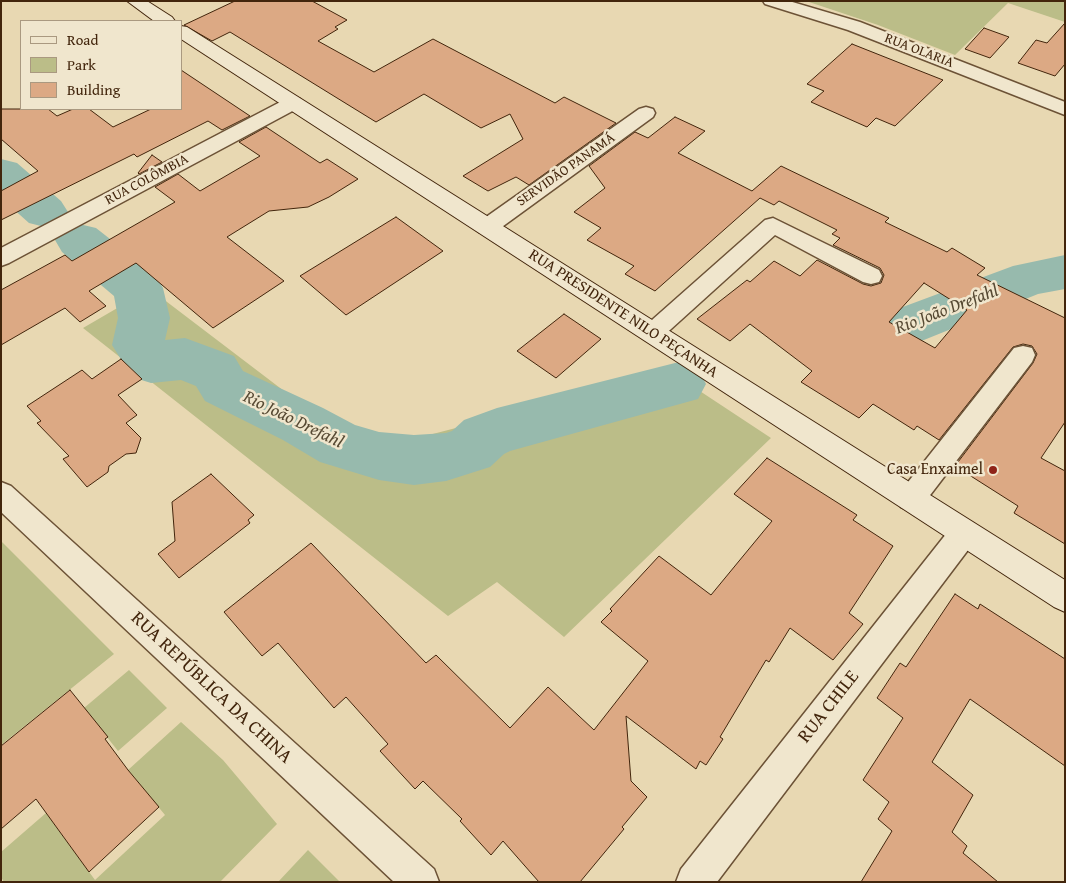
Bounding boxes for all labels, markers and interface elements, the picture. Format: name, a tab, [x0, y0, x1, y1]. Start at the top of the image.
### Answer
legend	[20, 20, 182, 110]
text: Road	[67, 29, 98, 50]
street label: RUA OLARIA	[882, 30, 956, 72]
text: Park	[67, 54, 96, 75]
text: Building	[67, 79, 120, 100]
street label: SERVIDÃO PANAMÁ	[514, 130, 618, 210]
street label: RUA COLÔMBIA	[103, 151, 191, 209]
street label: RUA PRESIDENTE NILO PEÇANHA	[525, 245, 721, 383]
water label: Rio João Drefahl	[892, 280, 1002, 340]
water label: Rio João Drefahl	[239, 386, 347, 454]
place label: Casa Enxaimel	[887, 460, 983, 480]
marker: Casa Enxaimel	[987, 464, 999, 476]
street label: RUA REPÚBLICA DA CHINA	[126, 607, 296, 769]
street label: RUA CHILE	[794, 666, 864, 748]

